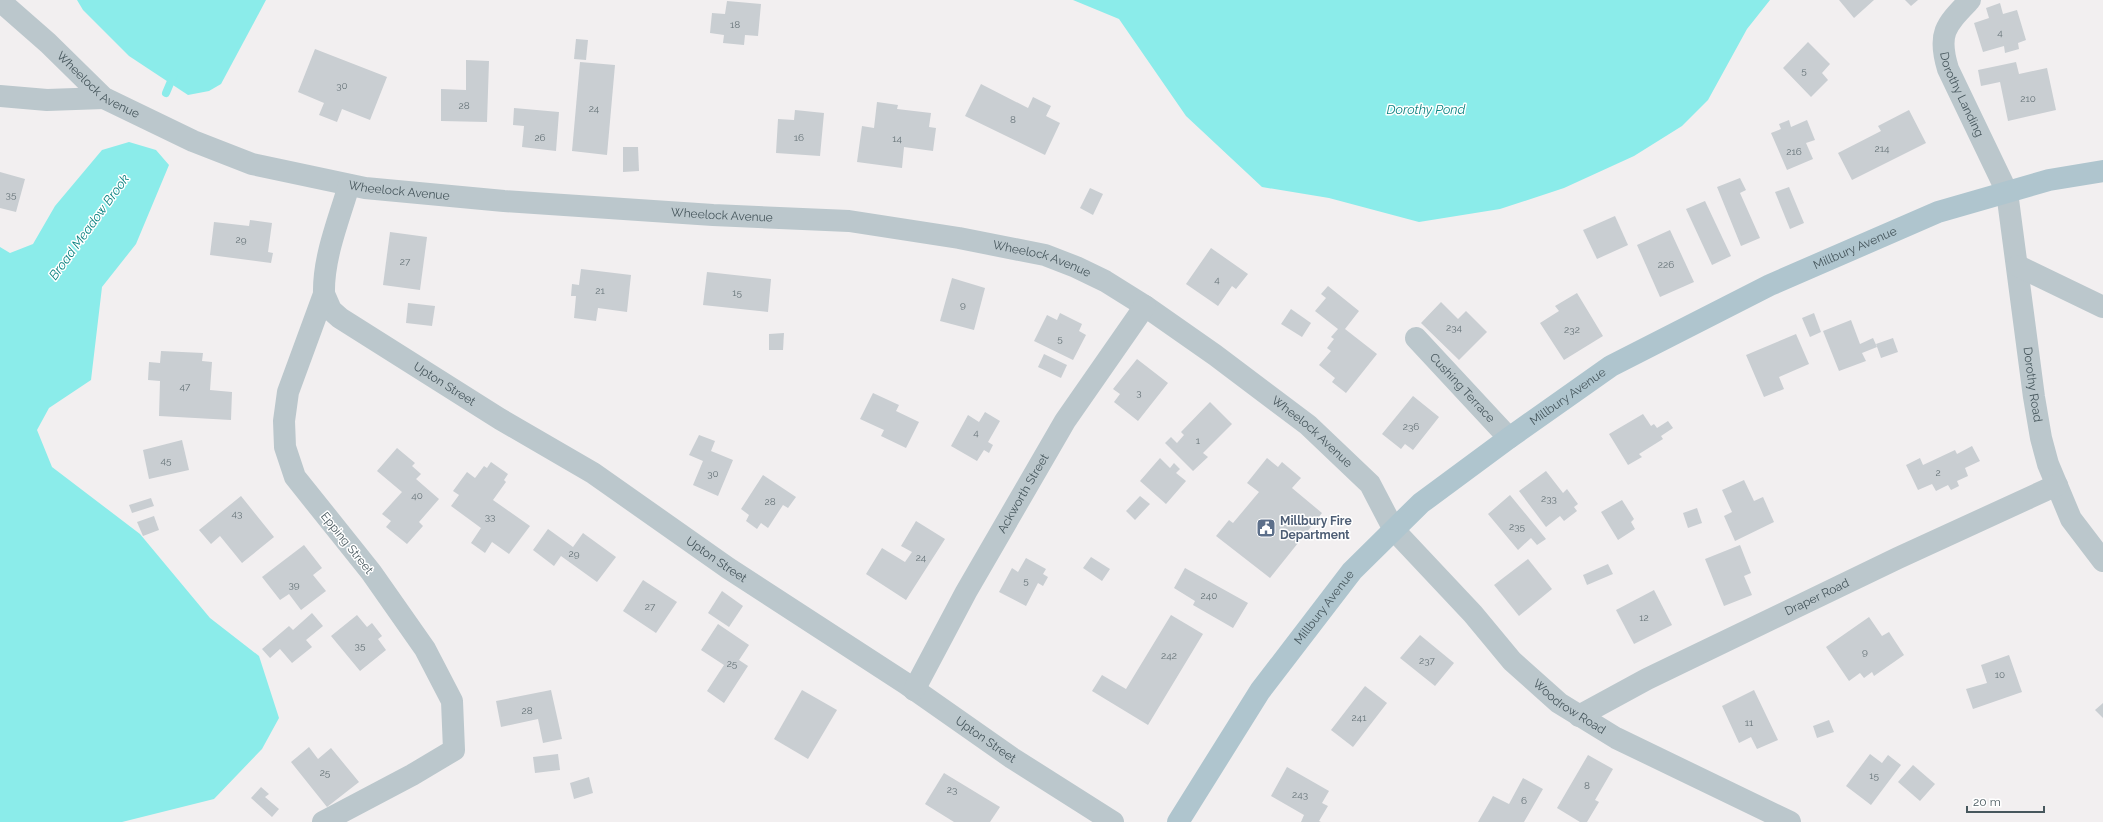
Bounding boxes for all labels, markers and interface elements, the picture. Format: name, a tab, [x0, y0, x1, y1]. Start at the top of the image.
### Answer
house number: 18	[730, 19, 740, 30]
house number: 4	[1997, 27, 2003, 38]
street label: Wheelock Avenue	[54, 49, 142, 121]
street label: Dorothy Landing	[1937, 51, 1987, 139]
house number: 5	[1801, 65, 1807, 76]
house number: 30	[336, 80, 348, 91]
house number: 210	[2020, 93, 2036, 104]
house number: 28	[458, 100, 470, 111]
water label: Dorothy Pond	[1387, 102, 1466, 117]
house number: 24	[589, 103, 600, 114]
house number: 8	[1010, 114, 1016, 125]
house number: 26	[534, 132, 546, 143]
house number: 16	[794, 132, 804, 143]
house number: 14	[892, 133, 902, 144]
house number: 214	[1875, 143, 1890, 154]
house number: 216	[1786, 146, 1802, 157]
water label: Broad Meadow Brook	[46, 171, 132, 283]
street label: Wheelock Avenue	[347, 178, 450, 203]
house number: 35	[6, 189, 17, 200]
street label: Wheelock Avenue	[671, 205, 773, 225]
street label: Millbury Avenue	[1811, 224, 1899, 272]
house number: 29	[235, 234, 247, 245]
street label: Wheelock Avenue	[992, 238, 1093, 280]
house number: 27	[400, 256, 411, 267]
house number: 226	[1658, 259, 1674, 270]
house number: 4	[1214, 274, 1220, 285]
house number: 21	[595, 285, 605, 296]
house number: 15	[732, 287, 742, 298]
house number: 9	[960, 299, 966, 310]
house number: 234	[1446, 322, 1463, 333]
house number: 232	[1564, 324, 1580, 335]
house number: 5	[1057, 333, 1063, 344]
street label: Dorothy Road	[2020, 346, 2045, 423]
street label: Cushing Terrace	[1427, 350, 1498, 425]
street label: Upton Street	[411, 359, 478, 409]
street label: Millbury Avenue	[1527, 365, 1608, 428]
house number: 47	[180, 381, 191, 392]
house number: 3	[1136, 387, 1142, 398]
street label: Wheelock Avenue	[1269, 393, 1355, 470]
house number: 236	[1403, 421, 1419, 432]
house number: 4	[973, 427, 979, 438]
house number: 1	[1196, 435, 1201, 446]
street label: Ackworth Street	[995, 451, 1052, 535]
house number: 45	[161, 455, 172, 466]
house number: 2	[1935, 467, 1941, 478]
house number: 30	[707, 468, 719, 479]
house number: 40	[411, 490, 423, 501]
house number: 233	[1541, 493, 1557, 504]
house number: 28	[764, 496, 776, 507]
house number: 43	[232, 508, 242, 519]
street label: Epping Street	[318, 509, 376, 577]
house number: 33	[485, 511, 495, 522]
place label: Millbury Fire Department	[1280, 514, 1352, 542]
public building icon: Millbury Fire Department	[1255, 517, 1277, 539]
house number: 235	[1509, 521, 1526, 532]
street label: Upton Street	[683, 534, 749, 585]
house number: 29	[568, 548, 580, 559]
house number: 24	[916, 552, 927, 563]
street label: Millbury Avenue	[1291, 568, 1357, 647]
house number: 5	[1023, 575, 1029, 586]
street label: Draper Road	[1782, 576, 1851, 619]
house number: 39	[288, 579, 300, 590]
house number: 240	[1201, 590, 1217, 601]
house number: 27	[645, 601, 656, 612]
house number: 12	[1639, 612, 1649, 623]
house number: 35	[355, 640, 366, 651]
house number: 9	[1862, 646, 1868, 657]
house number: 242	[1161, 650, 1177, 661]
house number: 237	[1419, 655, 1436, 666]
house number: 25	[727, 658, 738, 669]
house number: 10	[1995, 669, 2005, 680]
street label: Woodrow Road	[1530, 676, 1608, 737]
house number: 28	[521, 705, 533, 716]
house number: 241	[1352, 712, 1367, 723]
street label: Upton Street	[953, 714, 1019, 766]
house number: 11	[1745, 717, 1754, 728]
house number: 25	[320, 767, 331, 778]
house number: 15	[1869, 770, 1879, 781]
house number: 8	[1584, 780, 1590, 791]
house number: 23	[947, 784, 957, 795]
scale bar	[1967, 788, 2044, 814]
house number: 243	[1292, 789, 1308, 800]
house number: 6	[1521, 795, 1527, 806]
text: 20 m	[1973, 795, 2001, 809]

